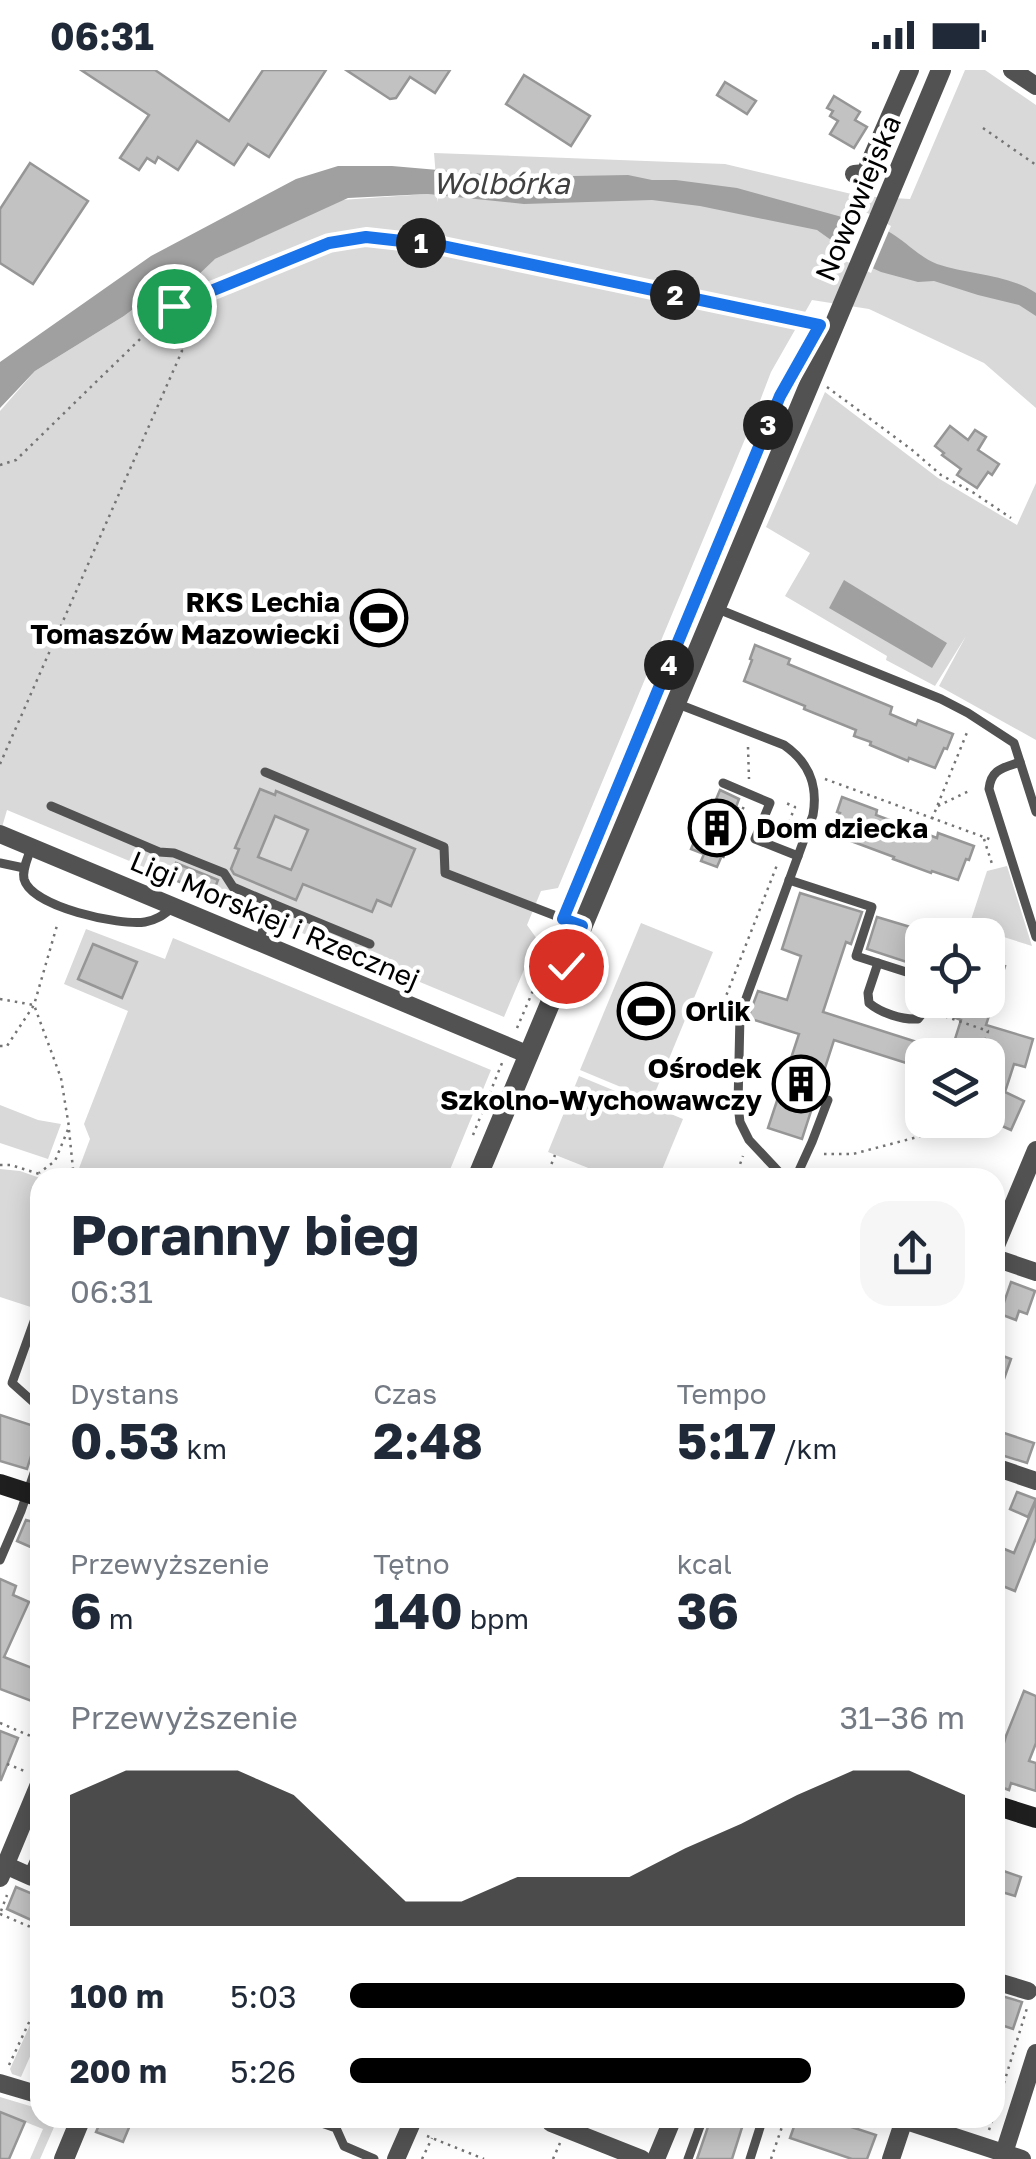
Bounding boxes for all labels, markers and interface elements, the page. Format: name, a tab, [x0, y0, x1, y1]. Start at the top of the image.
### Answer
text: 06:31	[50, 13, 154, 58]
street label: Nowowiejska	[808, 110, 907, 286]
water label: Wolbórka	[433, 165, 571, 201]
pin: 1	[396, 218, 446, 268]
text: 1	[414, 226, 428, 259]
pin	[132, 264, 217, 349]
pin: 2	[650, 270, 700, 320]
text: 2	[666, 278, 684, 311]
icon: arrive	[147, 279, 202, 334]
pin: 3	[743, 400, 793, 450]
text: 3	[759, 408, 777, 441]
place label: RKS Lechia Tomaszów Mazowiecki	[30, 585, 340, 650]
sports icon: RKS Lechia Tomaszów Mazowiecki	[349, 588, 409, 648]
pin: 4	[644, 640, 694, 690]
text: 4	[660, 648, 678, 681]
building icon: Dom dziecka	[687, 798, 747, 858]
place label: Dom dziecka	[756, 811, 928, 844]
street label: Ligi Morskiej i Rzecznej	[126, 844, 425, 995]
map controls	[905, 918, 1005, 1138]
button: locate	[905, 918, 1005, 1018]
pin	[524, 924, 609, 1009]
icon: check	[539, 939, 594, 994]
sports icon: Orlik	[616, 981, 676, 1041]
place label: Orlik	[685, 994, 751, 1027]
button: layers	[905, 1038, 1005, 1138]
place label: Ośrodek Szkolno-Wychowawczy	[440, 1051, 762, 1116]
building icon: Ośrodek Szkolno-Wychowawczy	[771, 1054, 831, 1114]
text: Poranny bieg	[70, 1201, 420, 1267]
button: share	[860, 1201, 965, 1306]
text: 06:31	[70, 1272, 153, 1310]
text: Dystans	[70, 1377, 179, 1410]
text: Czas	[373, 1377, 437, 1410]
text: Tempo	[677, 1377, 767, 1410]
text: 0.53	[70, 1410, 180, 1470]
text: 2:48	[373, 1410, 483, 1470]
text: 5:17	[677, 1410, 776, 1470]
text: km	[180, 1432, 227, 1465]
text: /km	[776, 1432, 837, 1465]
text: Przewyższenie	[70, 1547, 269, 1580]
text: Tętno	[373, 1547, 450, 1580]
text: kcal	[677, 1547, 732, 1580]
text: 6	[70, 1580, 102, 1640]
text: 140	[373, 1580, 463, 1640]
text: 36	[677, 1580, 739, 1640]
text: m	[102, 1602, 134, 1635]
text: bpm	[463, 1602, 529, 1635]
text: Przewyższenie	[70, 1698, 298, 1736]
text: 31–36 m	[839, 1698, 965, 1736]
text: 100 m	[70, 1977, 164, 2015]
text: 5:03	[230, 1977, 297, 2015]
text: 200 m	[70, 2052, 167, 2090]
text: 5:26	[230, 2052, 296, 2090]

